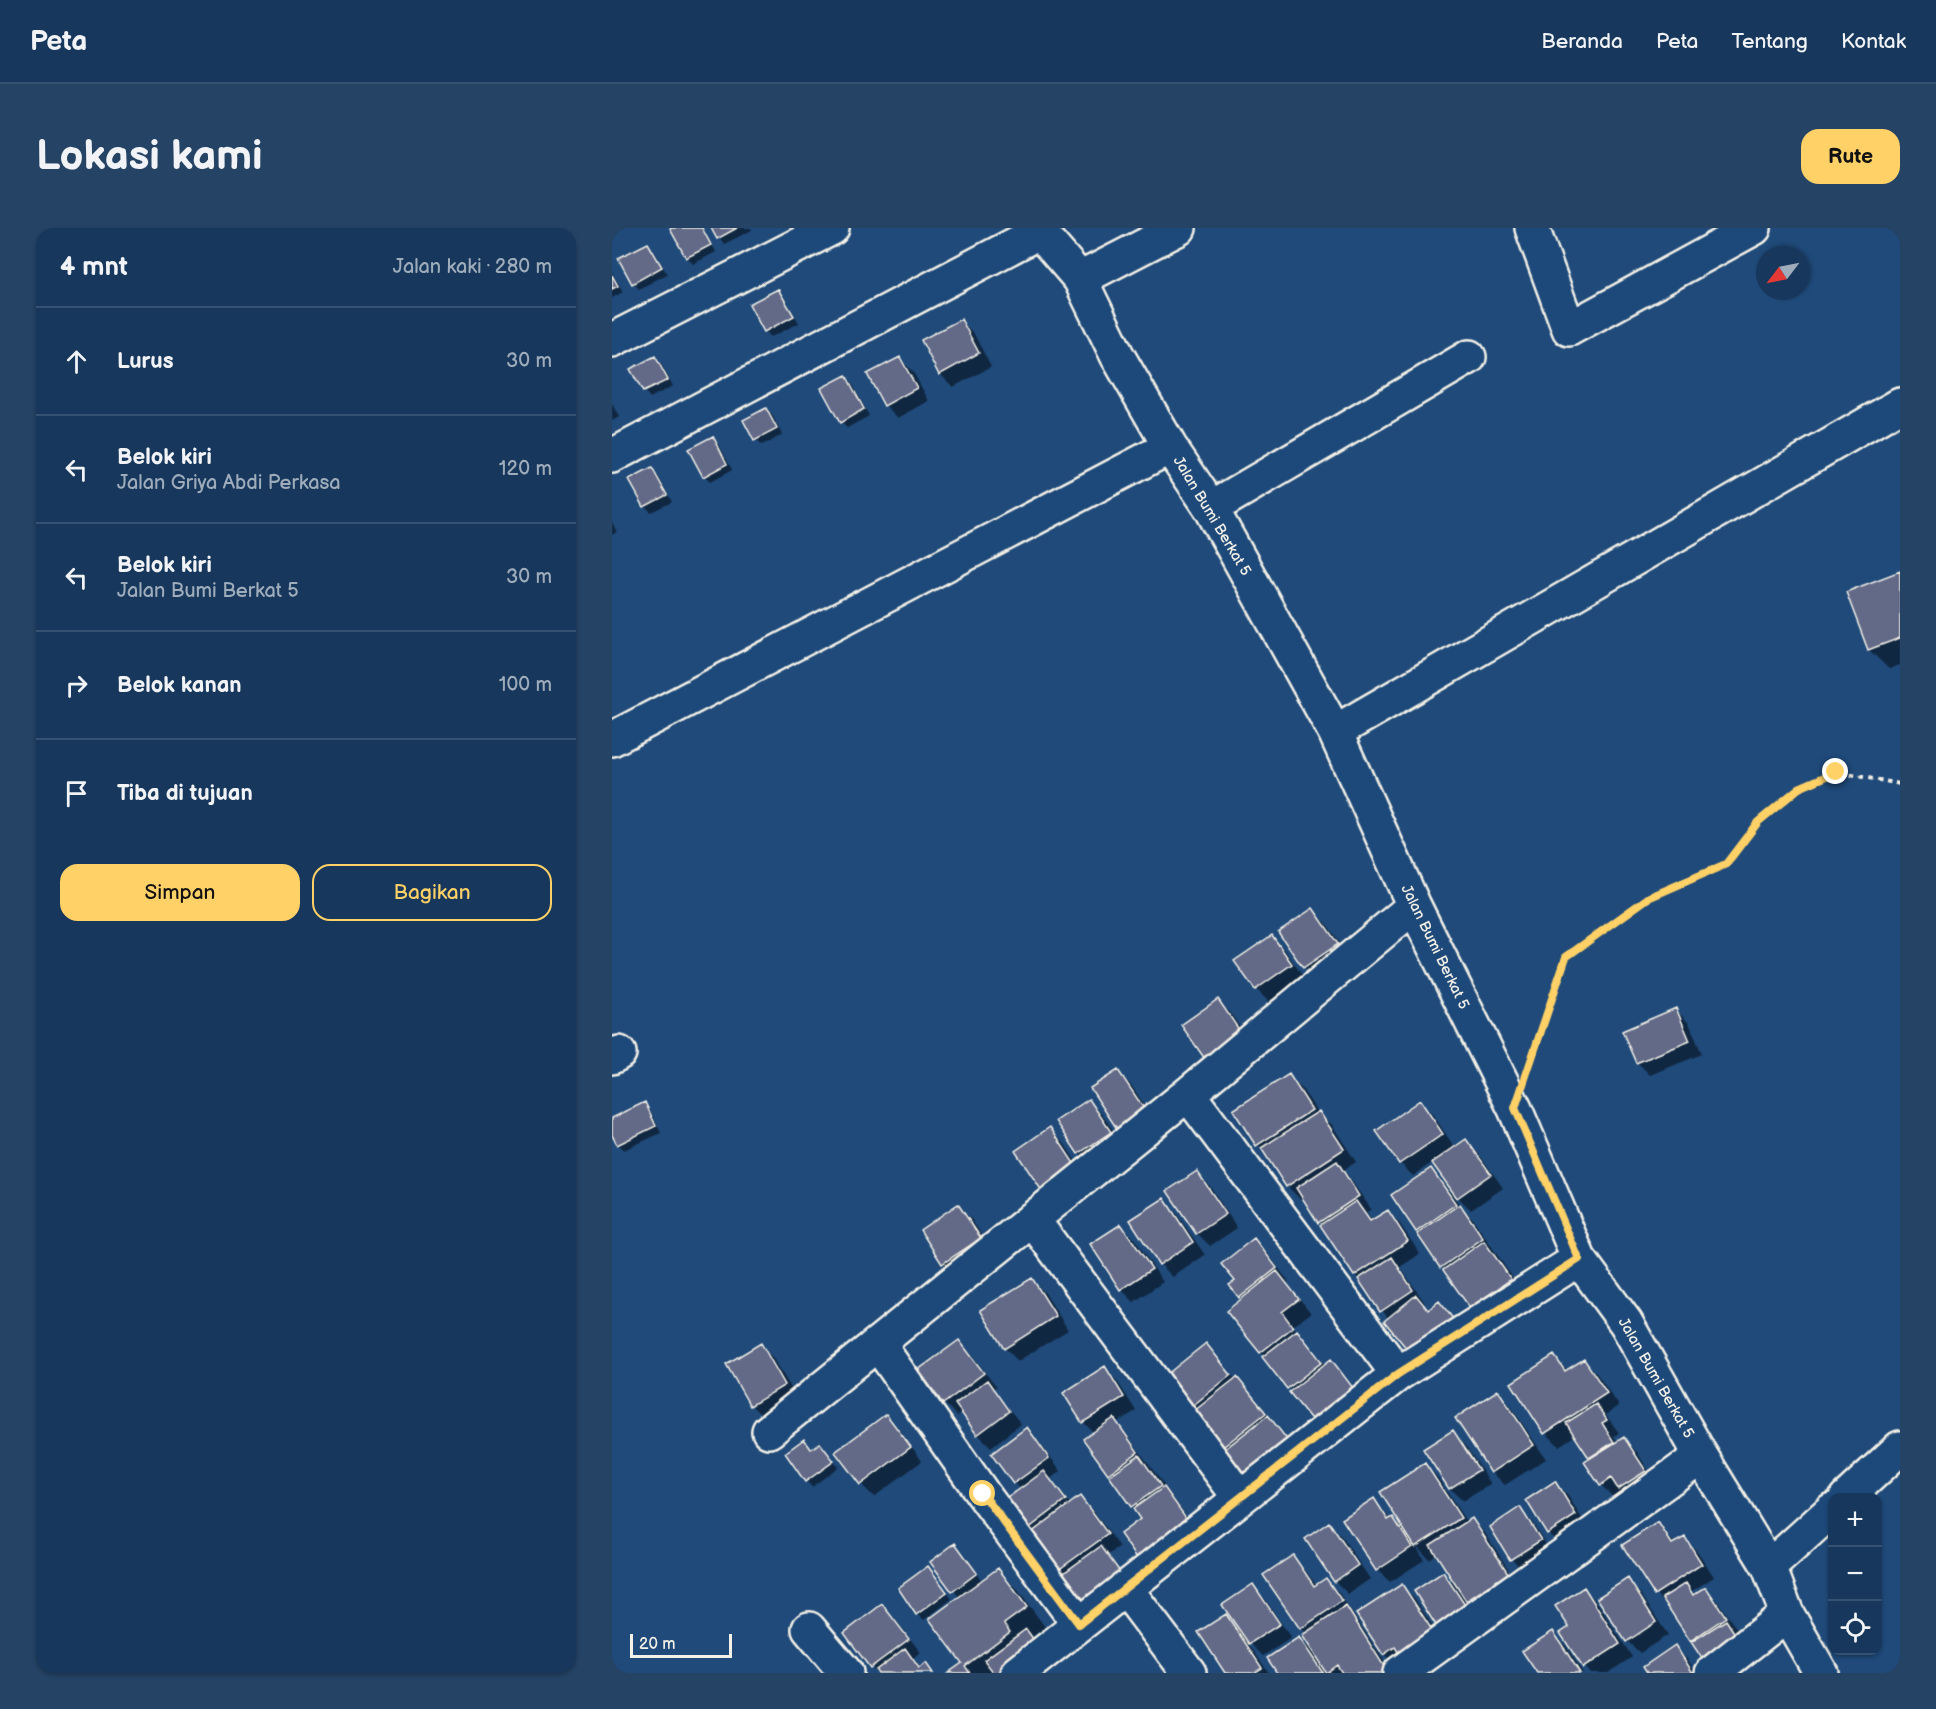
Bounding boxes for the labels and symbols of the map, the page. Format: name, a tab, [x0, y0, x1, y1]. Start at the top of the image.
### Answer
north arrow	[1756, 246, 1810, 300]
street label: Jalan Bumi Berkat 5	[1169, 453, 1255, 579]
route end	[1822, 758, 1848, 784]
street label: Jalan Bumi Berkat 5	[1397, 882, 1473, 1012]
street label: Jalan Bumi Berkat 5	[1614, 1314, 1698, 1442]
route start	[969, 1480, 995, 1506]
scale bar	[630, 1631, 732, 1658]

